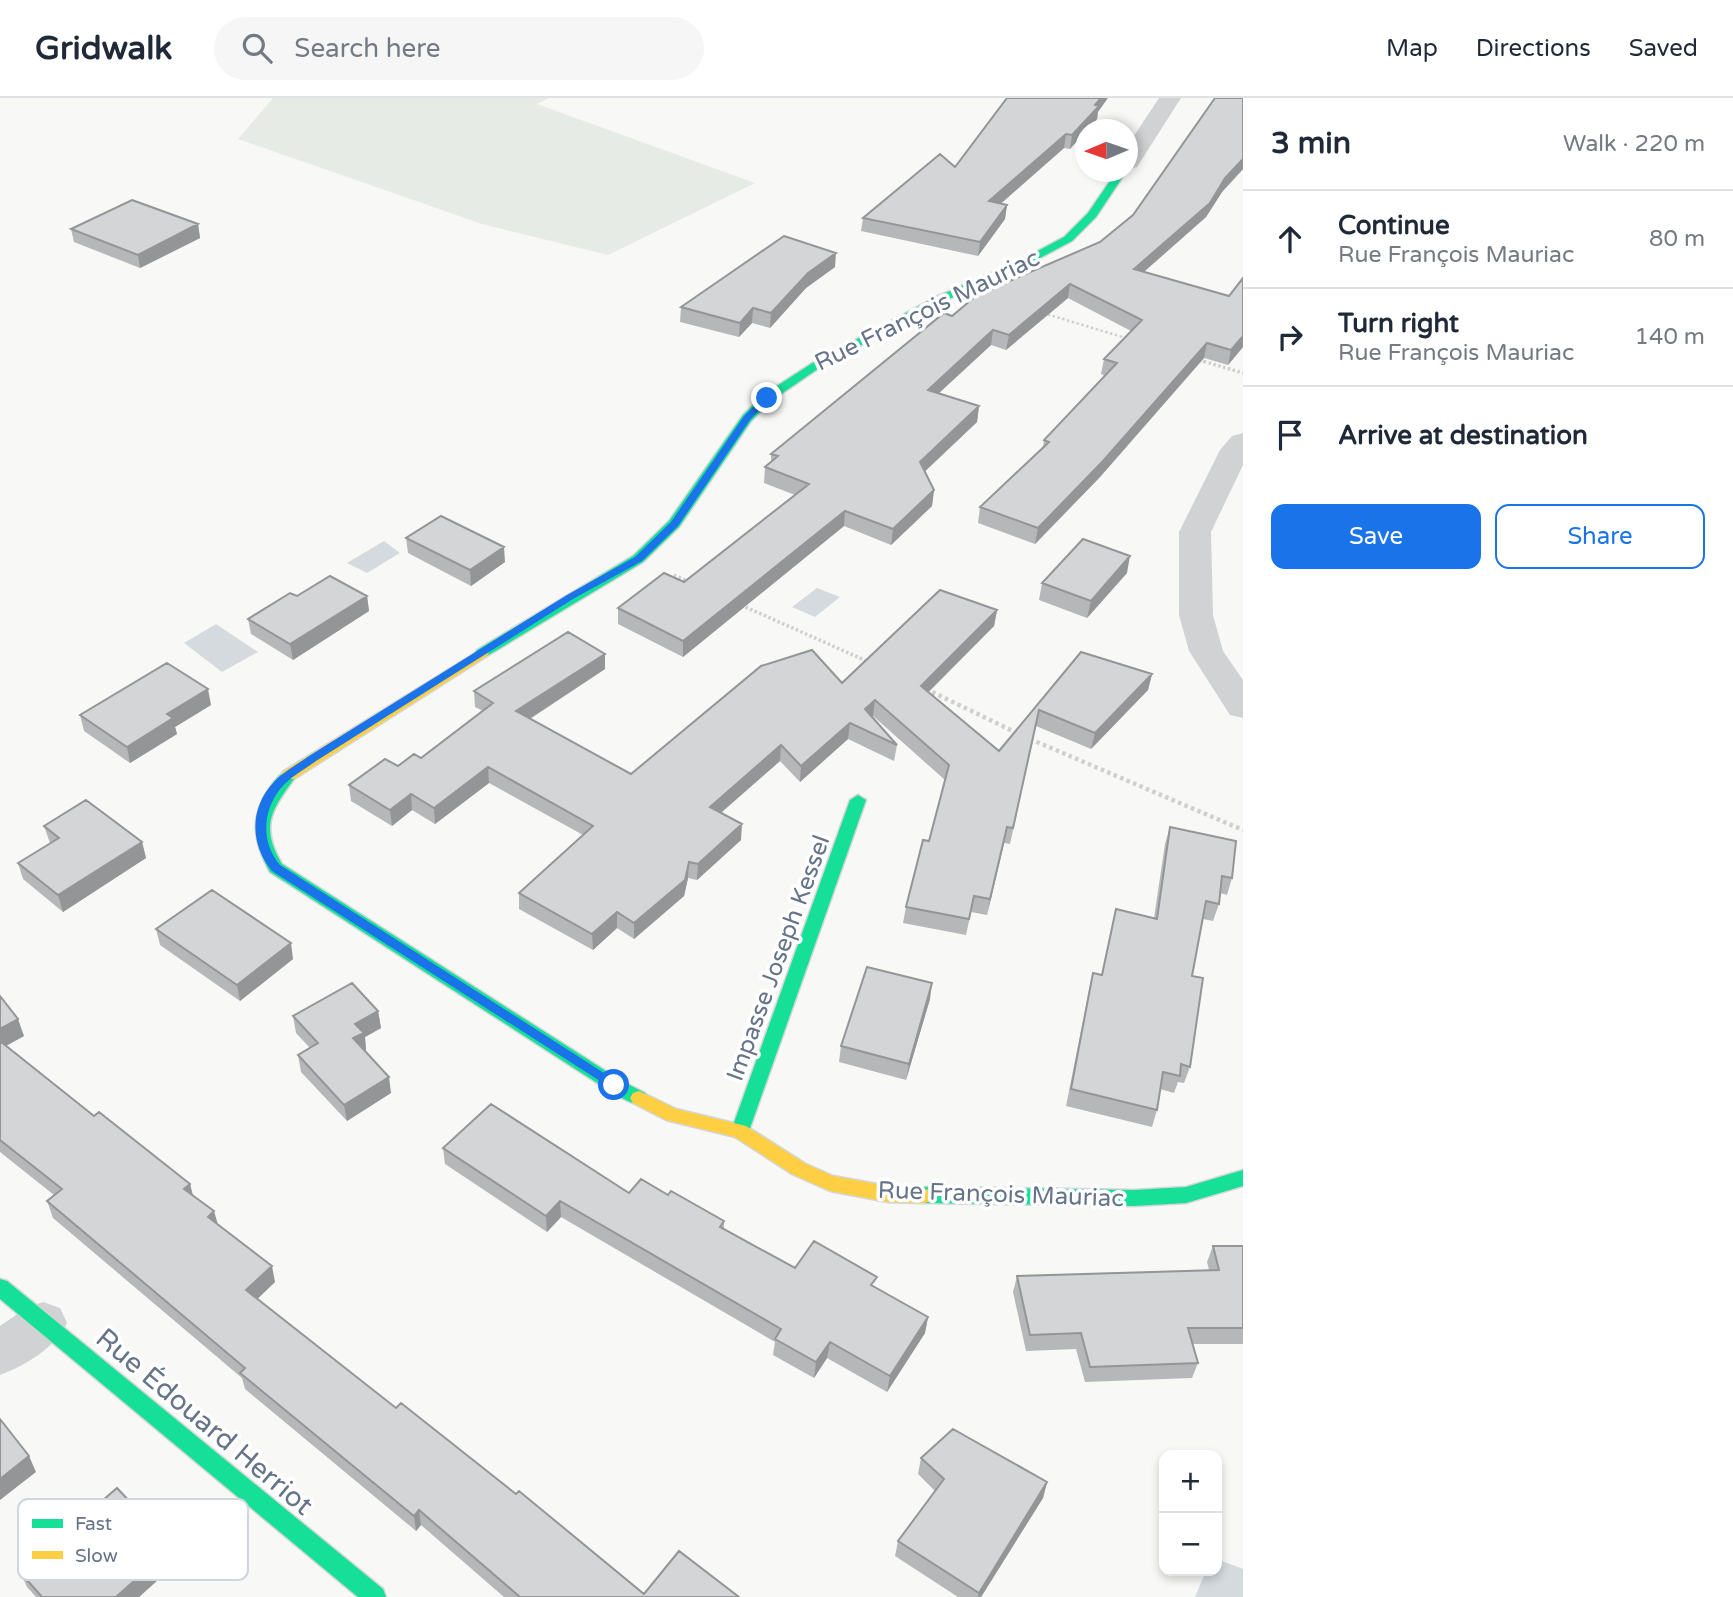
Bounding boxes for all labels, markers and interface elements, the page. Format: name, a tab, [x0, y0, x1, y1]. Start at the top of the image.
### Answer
search box	[214, 17, 704, 80]
text: Gridwalk	[35, 29, 172, 68]
icon: search	[238, 29, 276, 67]
text: Search here	[294, 33, 441, 64]
text: Map	[1386, 34, 1438, 63]
text: Directions	[1476, 34, 1591, 63]
text: Saved	[1629, 34, 1698, 63]
north arrow	[1075, 119, 1138, 182]
text: 3 min	[1271, 125, 1351, 162]
text: Walk · 220 m	[1563, 130, 1705, 158]
text: Continue	[1338, 210, 1450, 241]
icon: ahead	[1271, 220, 1309, 258]
text: 80 m	[1649, 225, 1705, 253]
text: Rue François Mauriac	[1338, 241, 1574, 269]
street label: Rue François Mauriac	[810, 243, 1044, 377]
text: Turn right	[1338, 308, 1459, 339]
icon: right	[1271, 318, 1309, 356]
text: 140 m	[1635, 323, 1705, 351]
text: Rue François Mauriac	[1338, 339, 1574, 367]
route end	[751, 382, 782, 413]
icon: arrive	[1271, 416, 1309, 454]
text: Arrive at destination	[1338, 420, 1588, 451]
button: Save	[1271, 504, 1481, 569]
button: Share	[1495, 504, 1705, 569]
street label: Impasse Joseph Kessel	[721, 831, 836, 1085]
route start	[598, 1069, 629, 1100]
street label: Rue François Mauriac	[877, 1176, 1125, 1213]
street label: Rue Édouard Herriot	[89, 1321, 320, 1523]
map controls	[1159, 1450, 1222, 1576]
button: +	[1159, 1450, 1222, 1513]
legend	[18, 1499, 248, 1580]
text: Fast	[75, 1513, 112, 1535]
button: −	[1159, 1513, 1222, 1576]
text: Slow	[75, 1545, 118, 1567]

